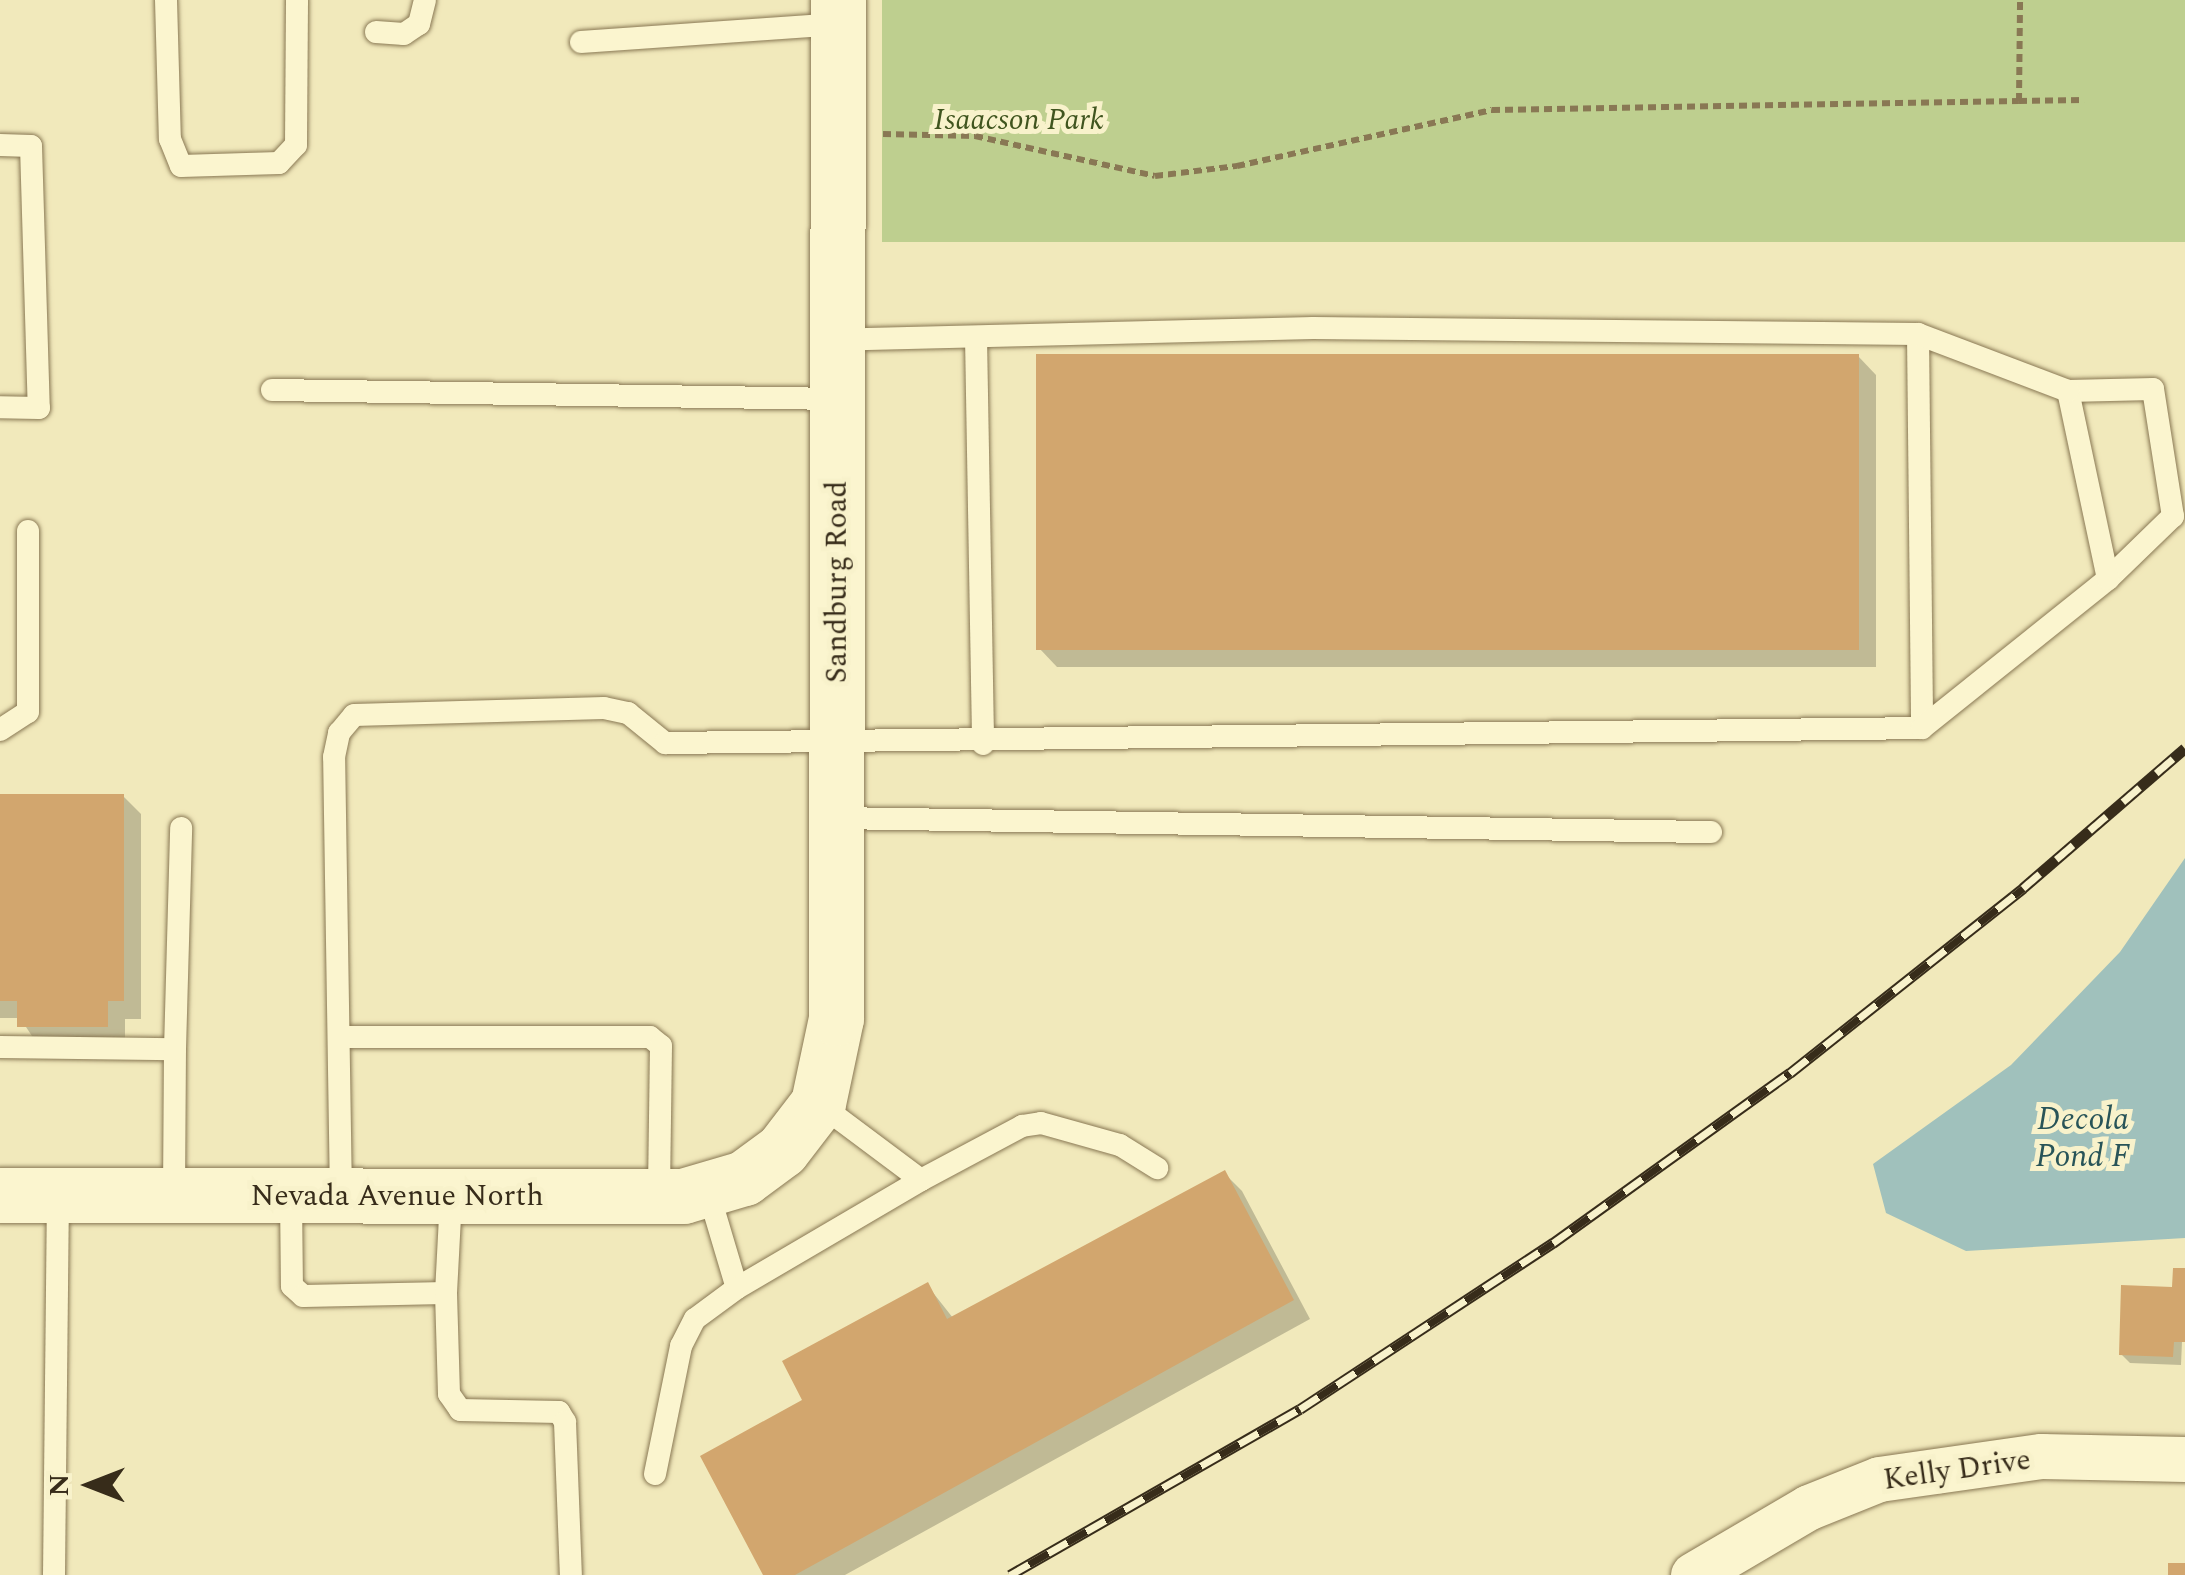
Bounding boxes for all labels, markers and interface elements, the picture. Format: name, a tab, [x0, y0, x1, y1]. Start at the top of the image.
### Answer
park label: Isaacson Park	[934, 102, 1104, 138]
street label: Sandburg Road	[819, 481, 855, 683]
water label: Decola Pond F	[2036, 1102, 2130, 1177]
street label: Nevada Avenue North	[250, 1178, 544, 1214]
north arrow	[40, 1435, 140, 1535]
street label: Kelly Drive	[1881, 1442, 2033, 1498]
text: N	[38, 1474, 81, 1496]

